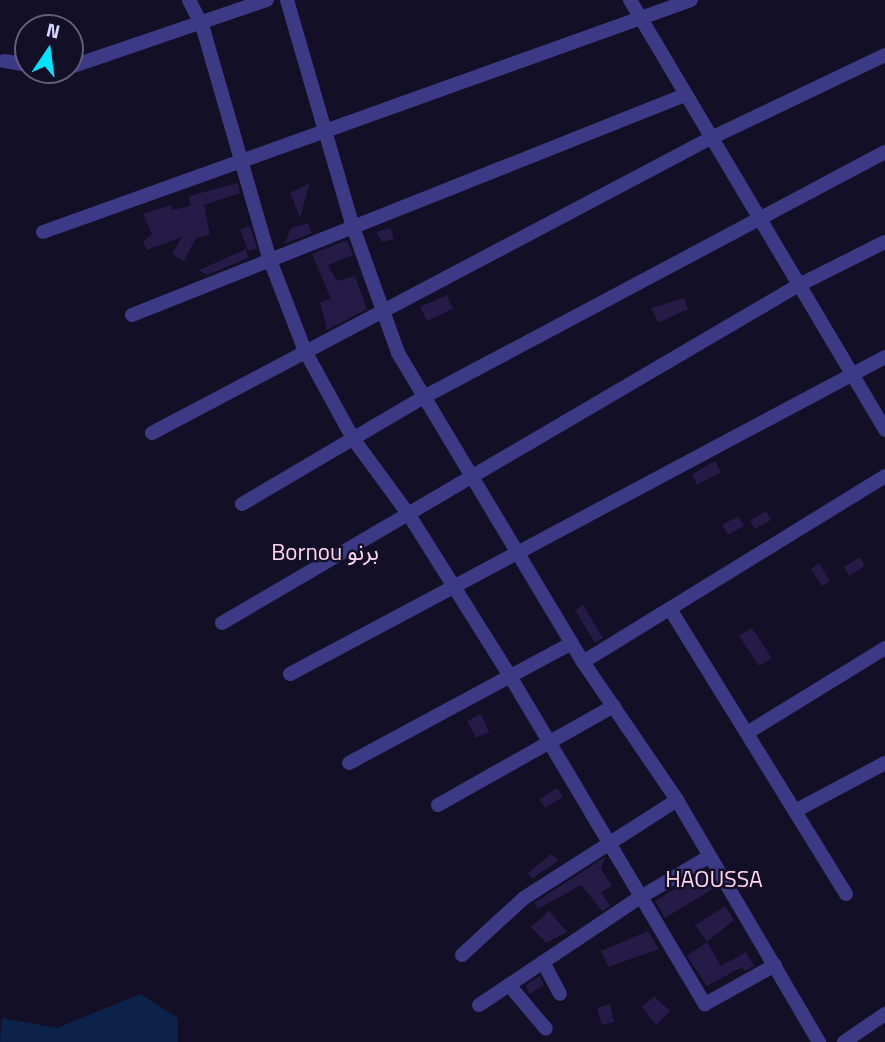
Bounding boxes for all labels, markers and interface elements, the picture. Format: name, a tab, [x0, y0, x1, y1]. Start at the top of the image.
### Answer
north arrow	[14, 14, 84, 84]
text: N	[44, 14, 63, 46]
district label: Bornou برنو	[271, 538, 379, 566]
district label: HAOUSSA	[659, 865, 769, 893]

